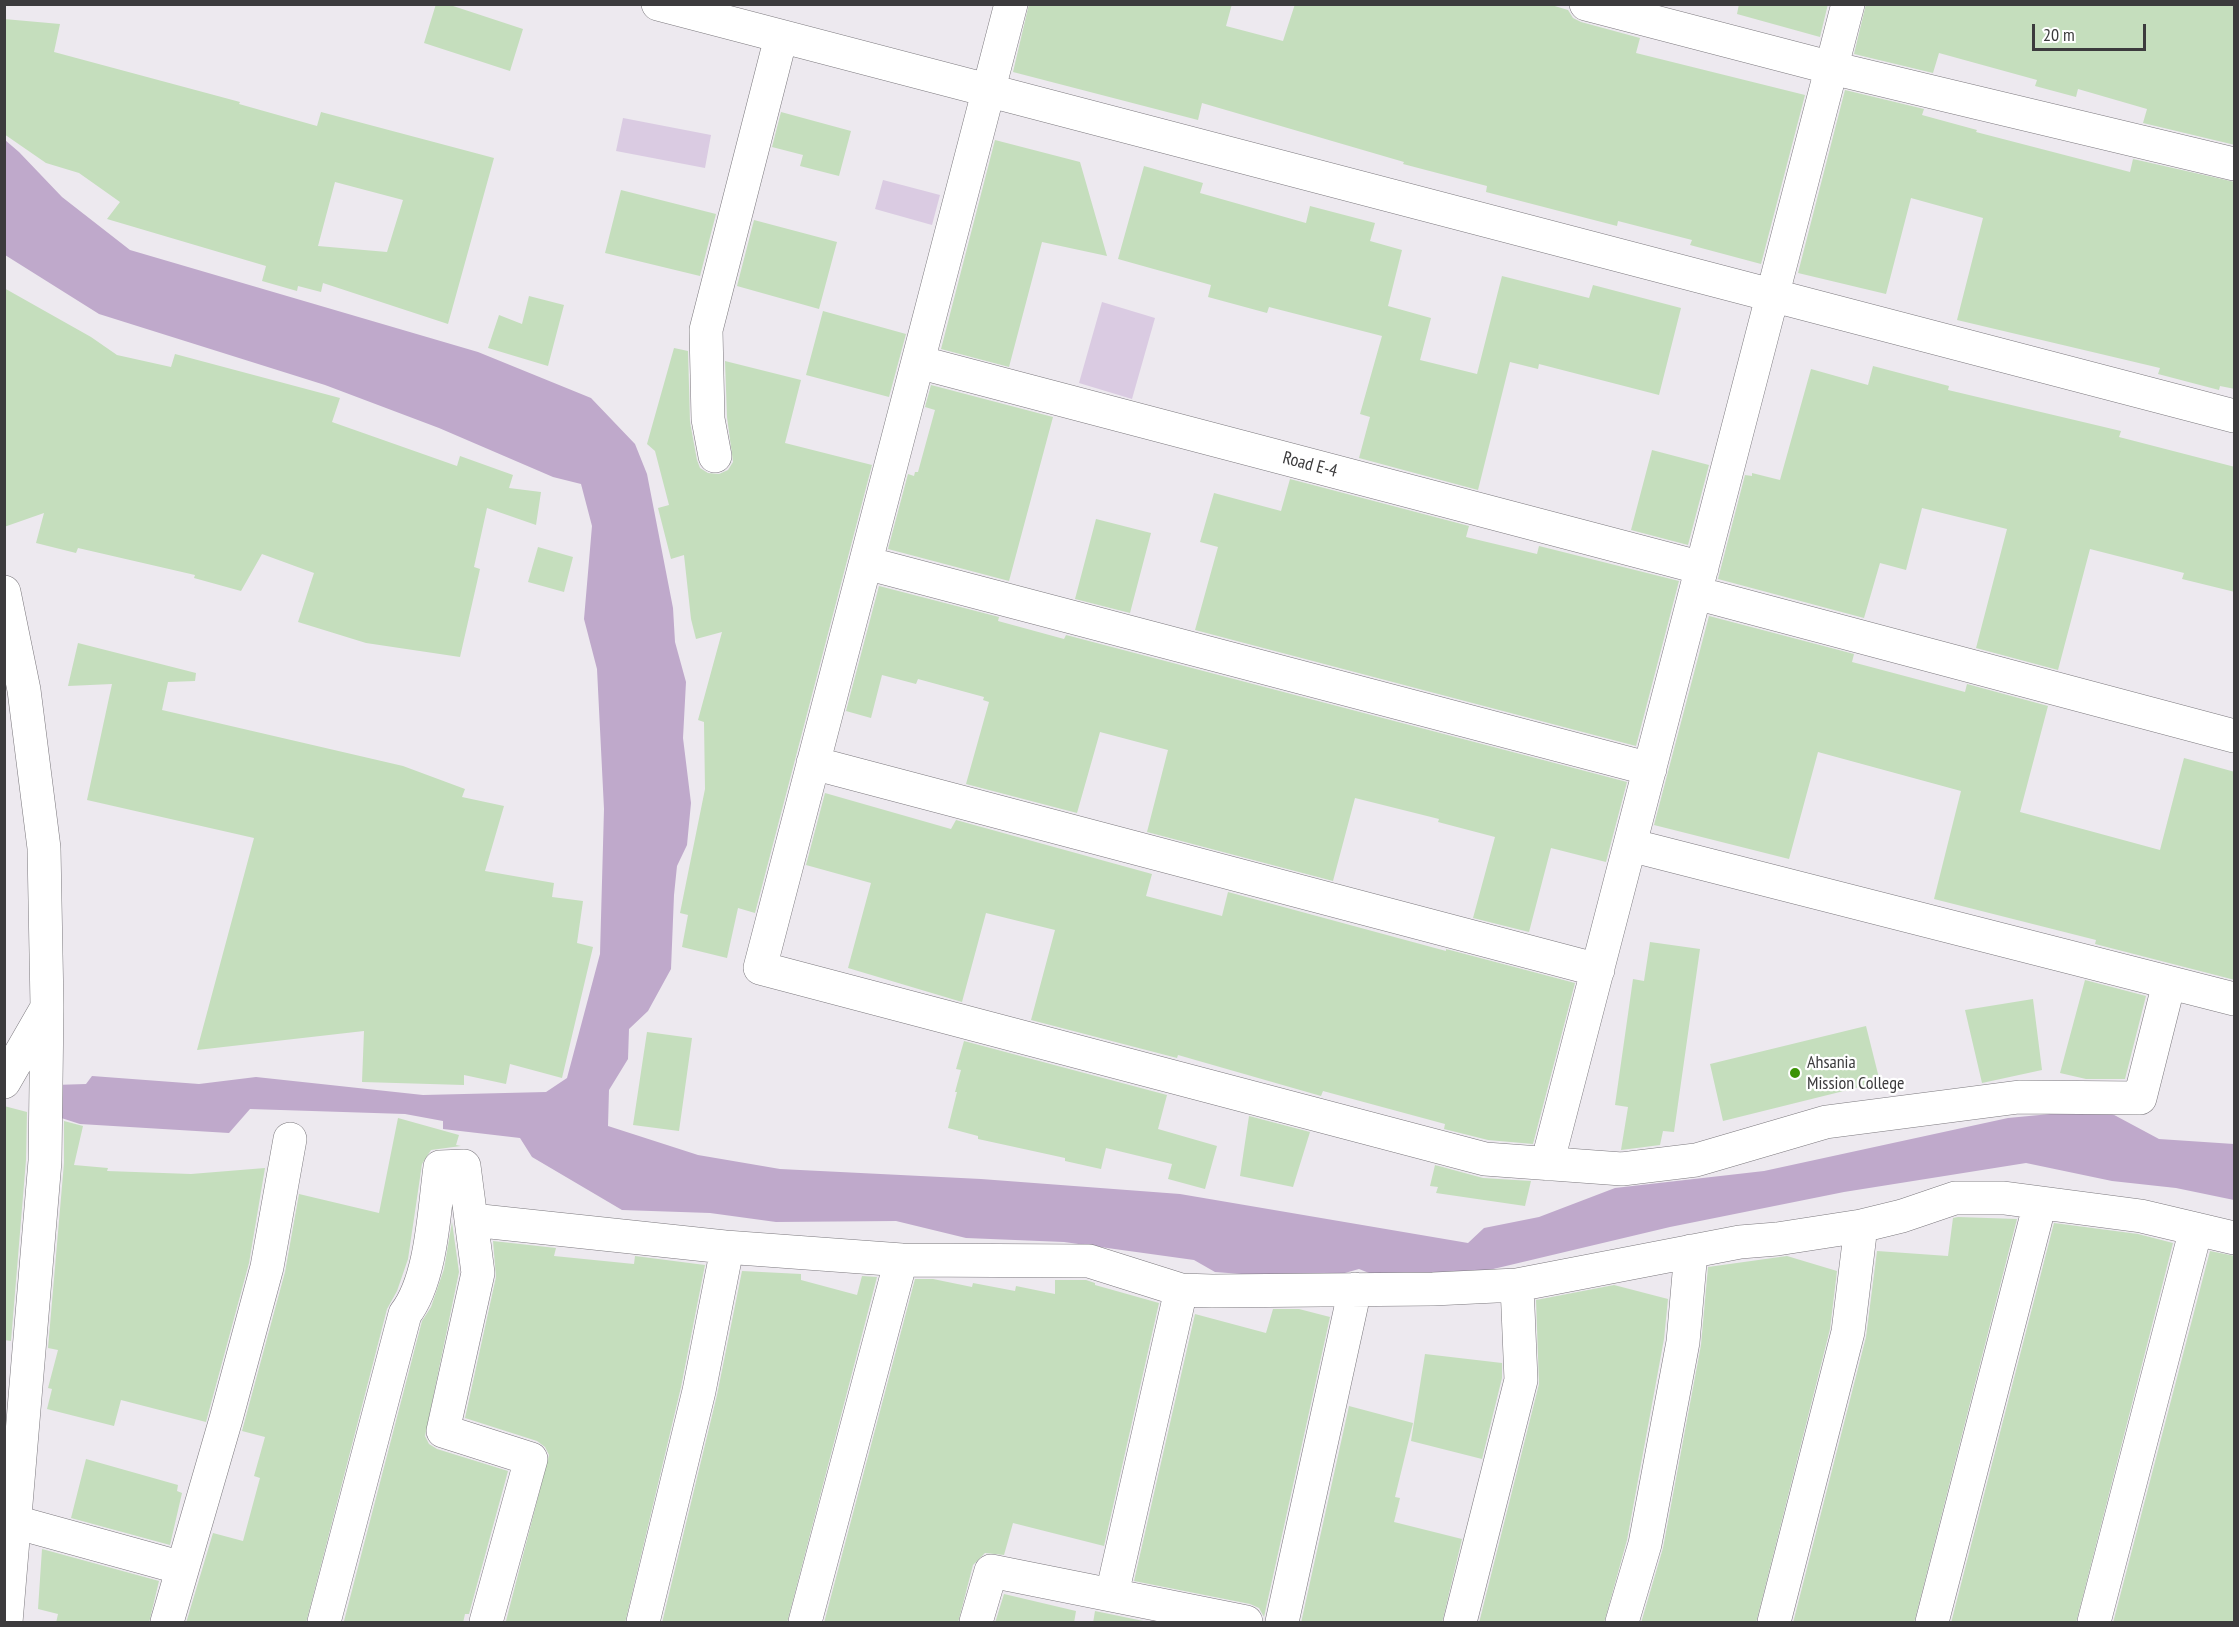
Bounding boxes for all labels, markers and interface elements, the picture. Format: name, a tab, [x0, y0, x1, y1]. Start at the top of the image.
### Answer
scale bar	[2035, 12, 2149, 50]
text: 20 m	[2043, 23, 2075, 46]
street label: Road E-4	[1280, 447, 1340, 483]
place label: Ahsania Mission College	[1807, 1052, 1904, 1094]
marker: Ahsania Mission College	[1788, 1066, 1802, 1080]

